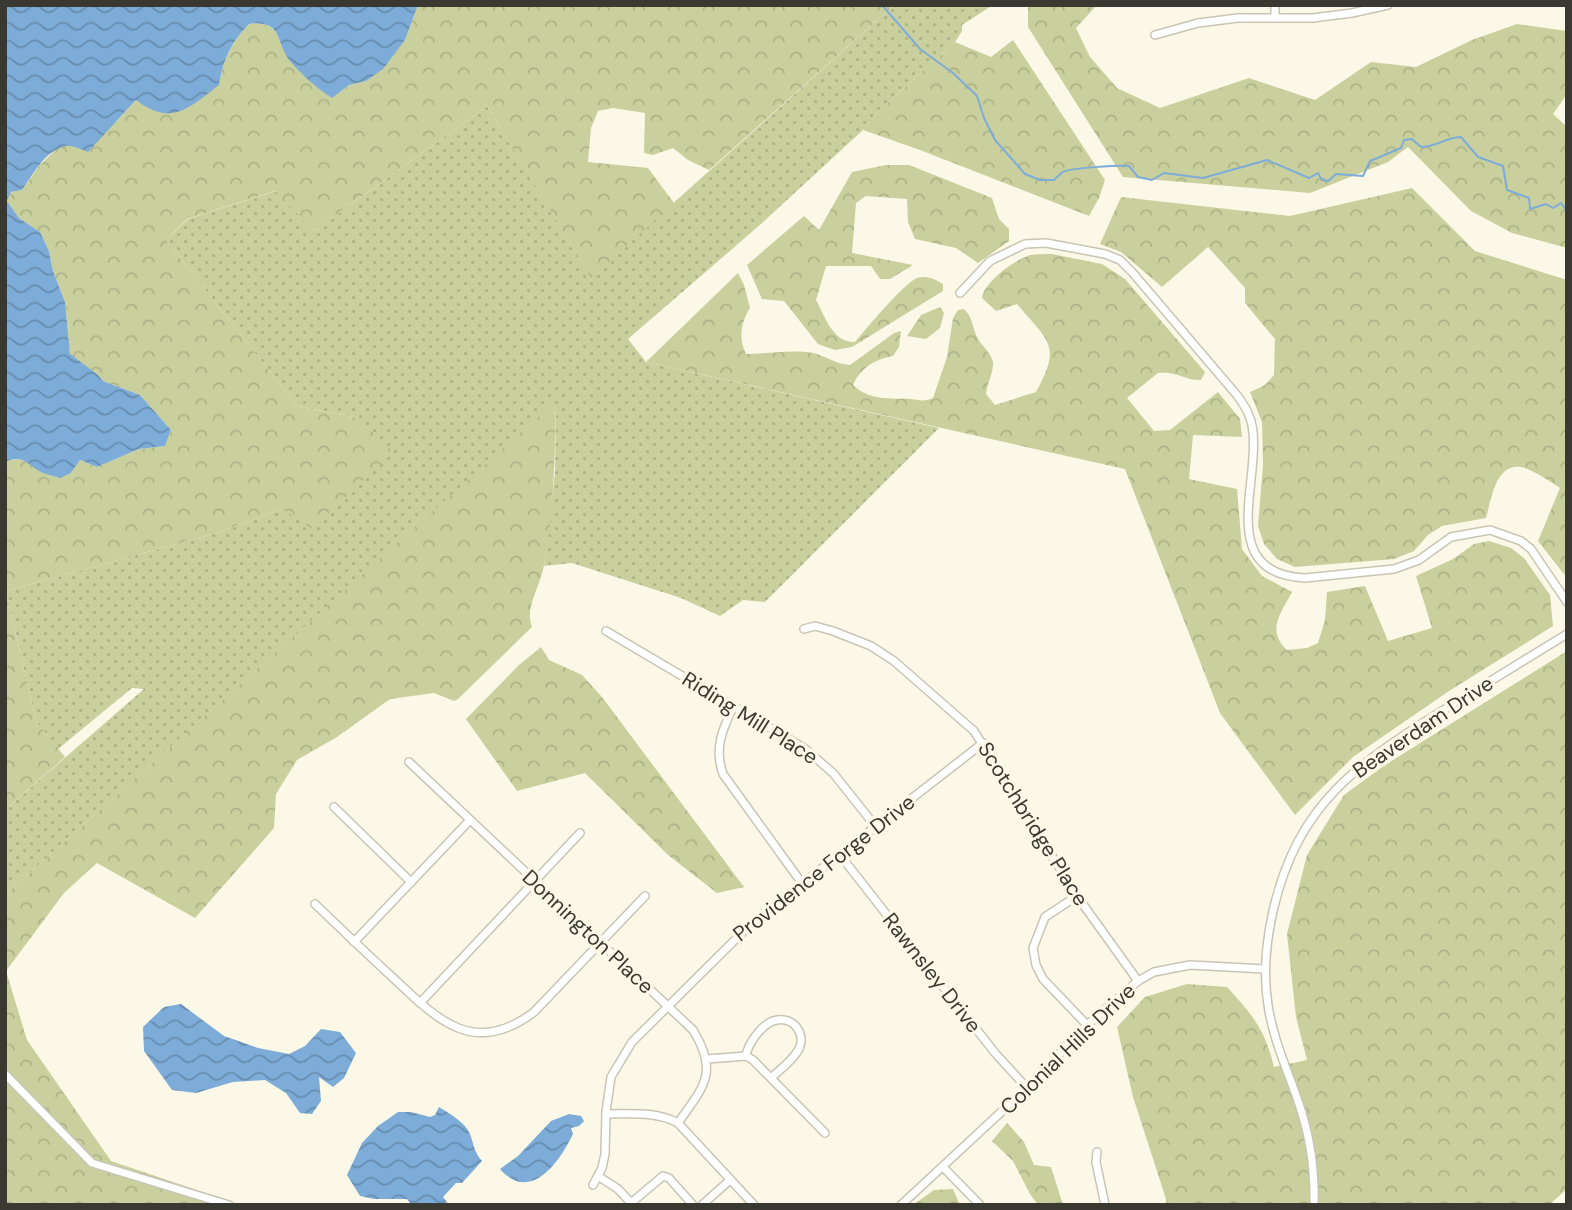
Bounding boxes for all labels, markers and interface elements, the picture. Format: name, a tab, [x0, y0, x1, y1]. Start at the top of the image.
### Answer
street label: Riding Mill Place	[677, 665, 823, 771]
street label: Beaverdam Drive	[1347, 669, 1499, 784]
street label: Scotchbridge Place	[971, 737, 1095, 911]
street label: Providence Forge Drive	[727, 788, 921, 948]
street label: Donnington Place	[516, 864, 660, 1000]
street label: Rawnsley Drive	[876, 907, 988, 1039]
street label: Colonial Hills Drive	[994, 977, 1142, 1121]

